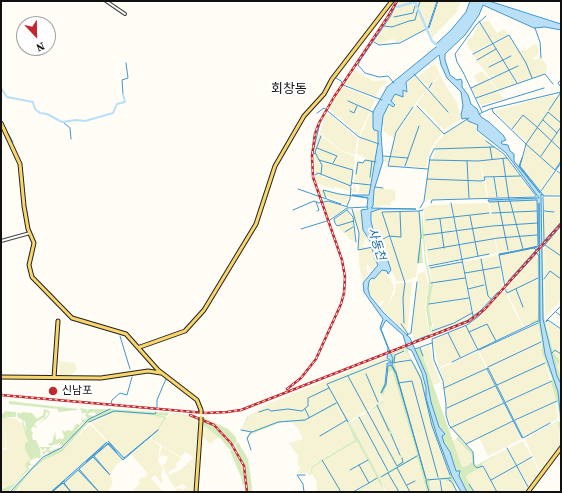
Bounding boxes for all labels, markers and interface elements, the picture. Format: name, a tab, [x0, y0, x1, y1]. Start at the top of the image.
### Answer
north arrow	[16, 16, 56, 56]
text: N	[34, 38, 47, 55]
district label: 회창동	[271, 82, 307, 98]
water label: 사동천	[364, 226, 388, 262]
place label: 신남포	[62, 384, 92, 398]
marker: 신남포	[47, 385, 59, 397]

